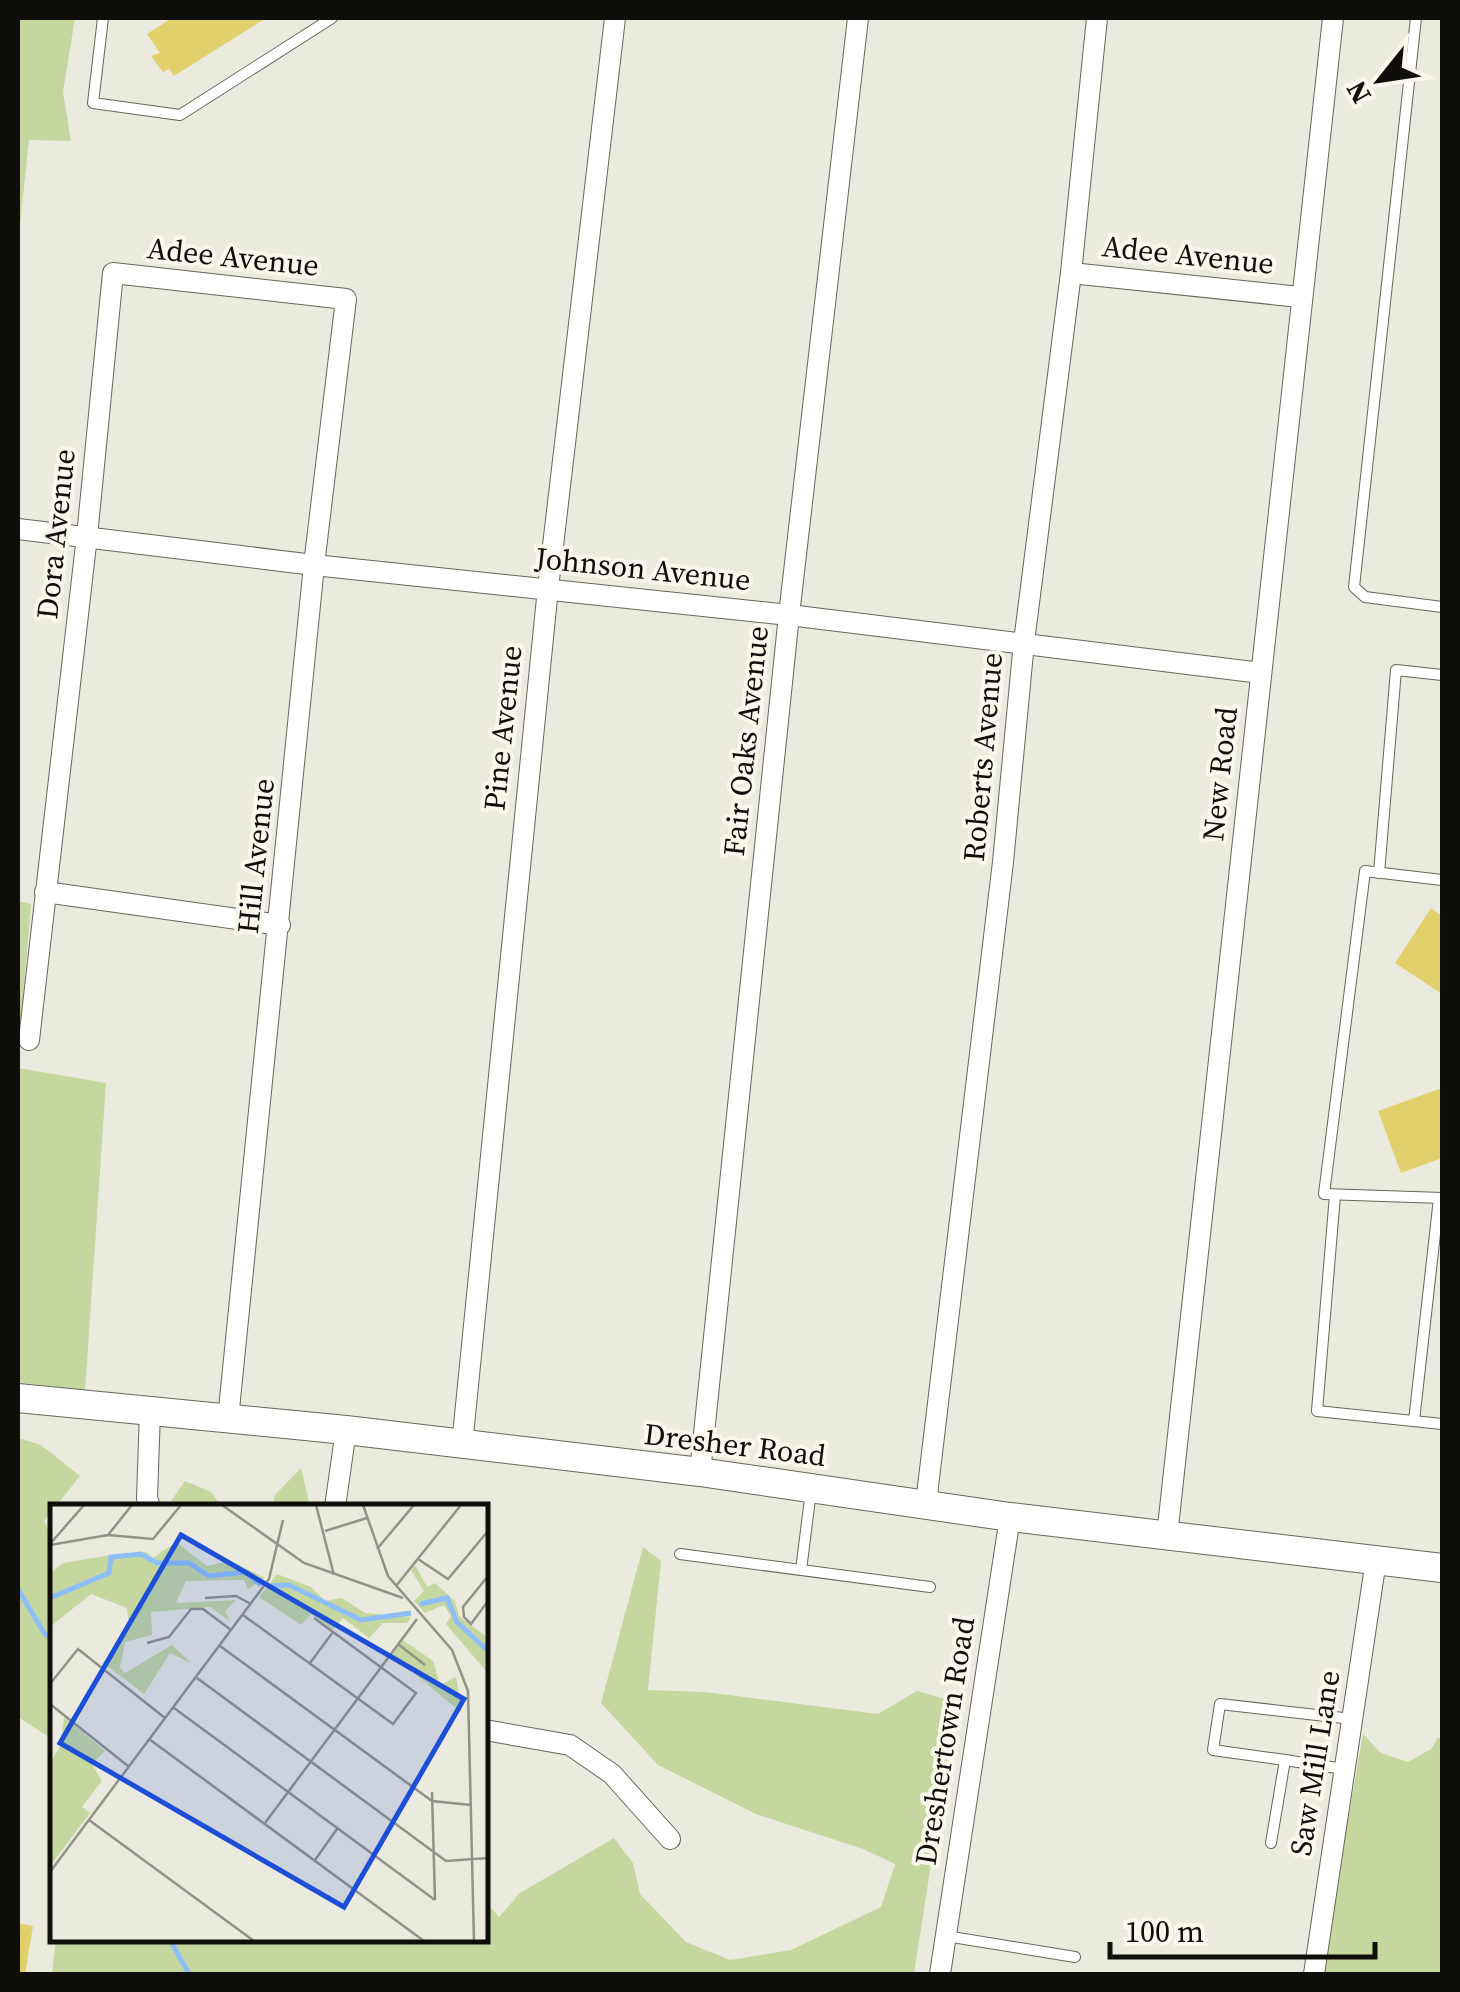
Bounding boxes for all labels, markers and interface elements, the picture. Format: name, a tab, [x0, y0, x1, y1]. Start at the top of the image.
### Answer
north arrow	[1330, 30, 1430, 130]
text: N	[1337, 74, 1380, 111]
street label: Adee Avenue	[1100, 225, 1276, 284]
street label: Adee Avenue	[145, 227, 321, 286]
street label: Dora Avenue	[26, 447, 85, 621]
street label: Johnson Avenue	[532, 537, 753, 600]
street label: Fair Oaks Avenue	[713, 624, 778, 858]
street label: Pine Avenue	[473, 643, 532, 813]
street label: Roberts Avenue	[953, 651, 1012, 863]
street label: New Road	[1192, 705, 1247, 843]
street label: Hill Avenue	[227, 776, 284, 936]
street label: Dresher Road	[642, 1413, 828, 1476]
inset map	[50, 1504, 488, 1942]
street label: Dreshertown Road	[905, 1614, 984, 1868]
street label: Saw Mill Lane	[1280, 1667, 1349, 1859]
scale bar	[1110, 1897, 1375, 1959]
text: 100 m	[1125, 1911, 1204, 1952]

